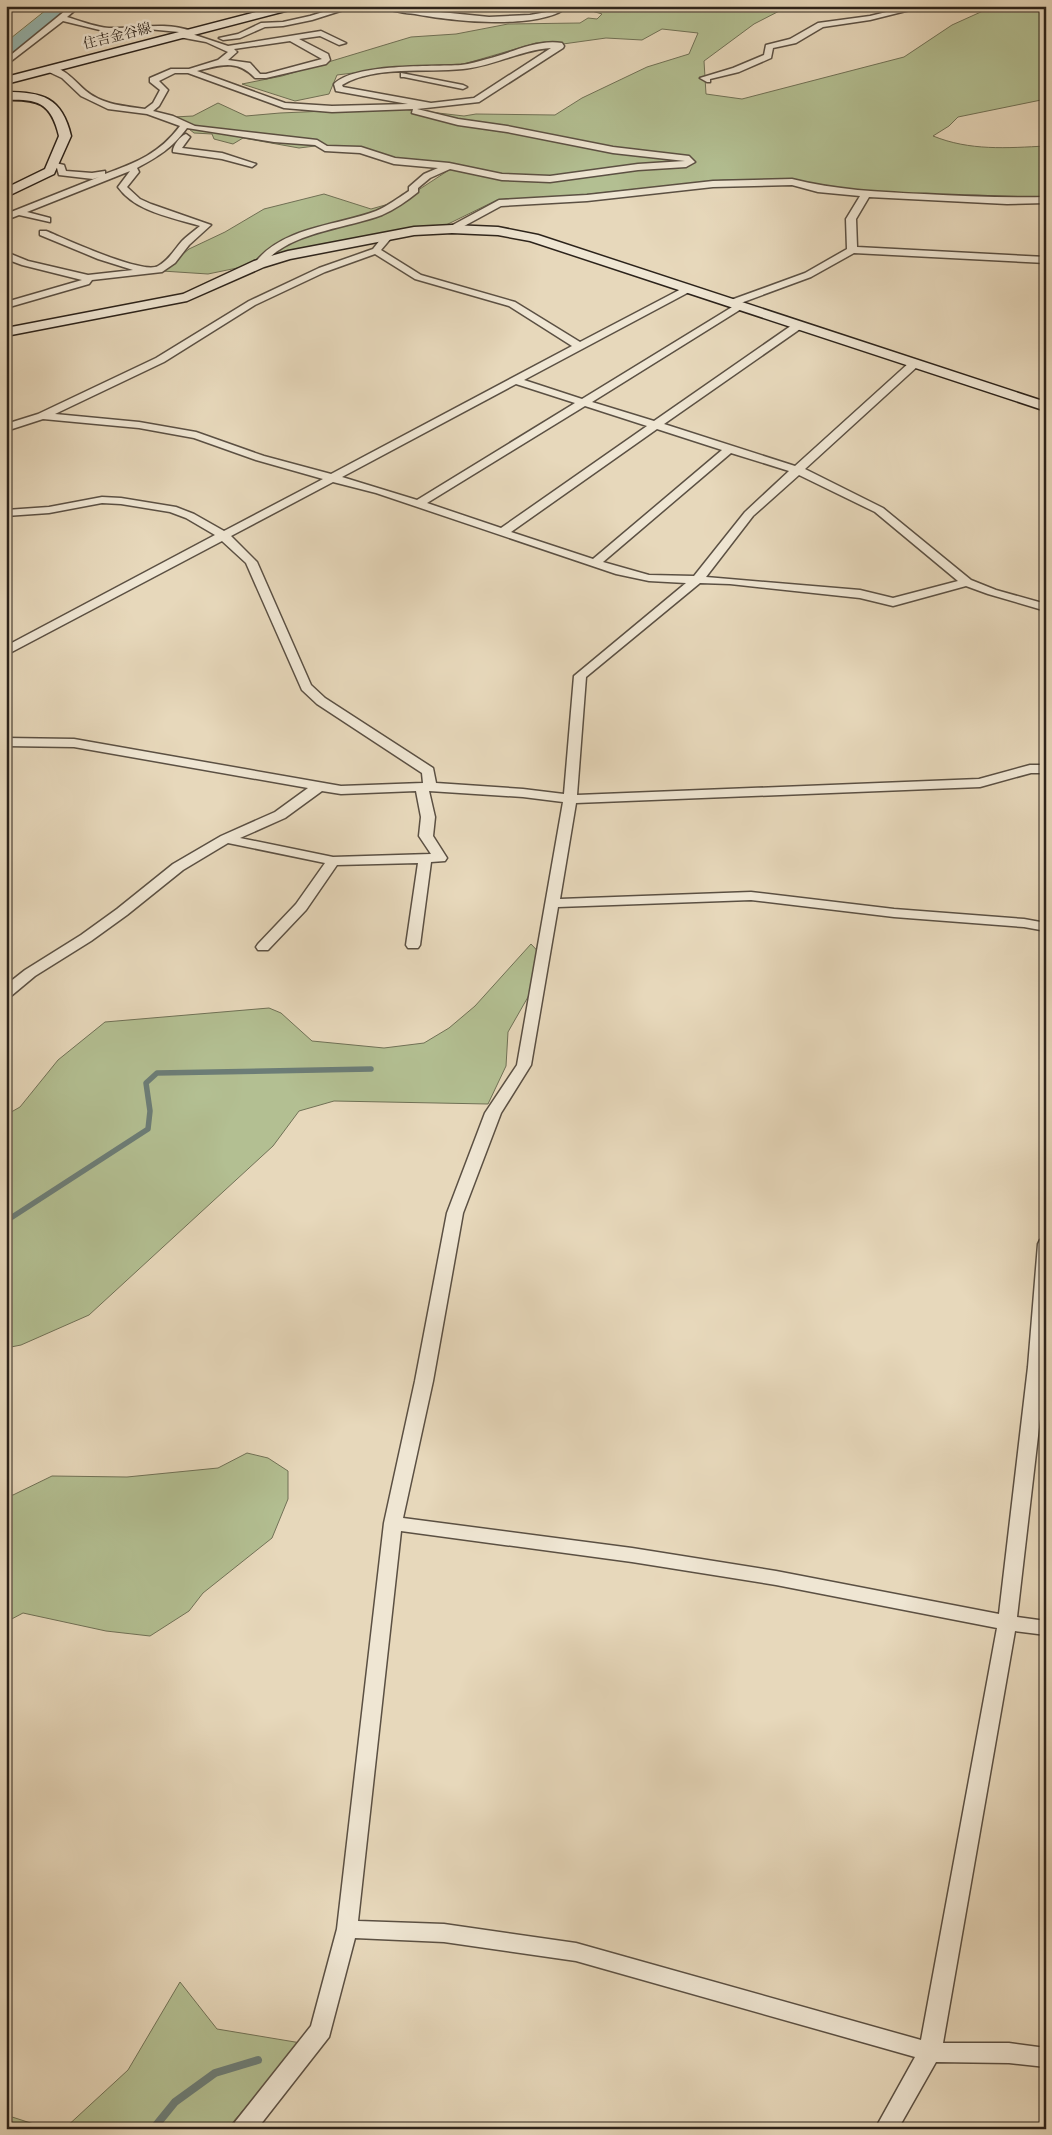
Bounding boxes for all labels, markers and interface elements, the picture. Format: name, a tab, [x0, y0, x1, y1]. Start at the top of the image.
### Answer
street label: 住吉金谷線	[81, 19, 153, 53]

